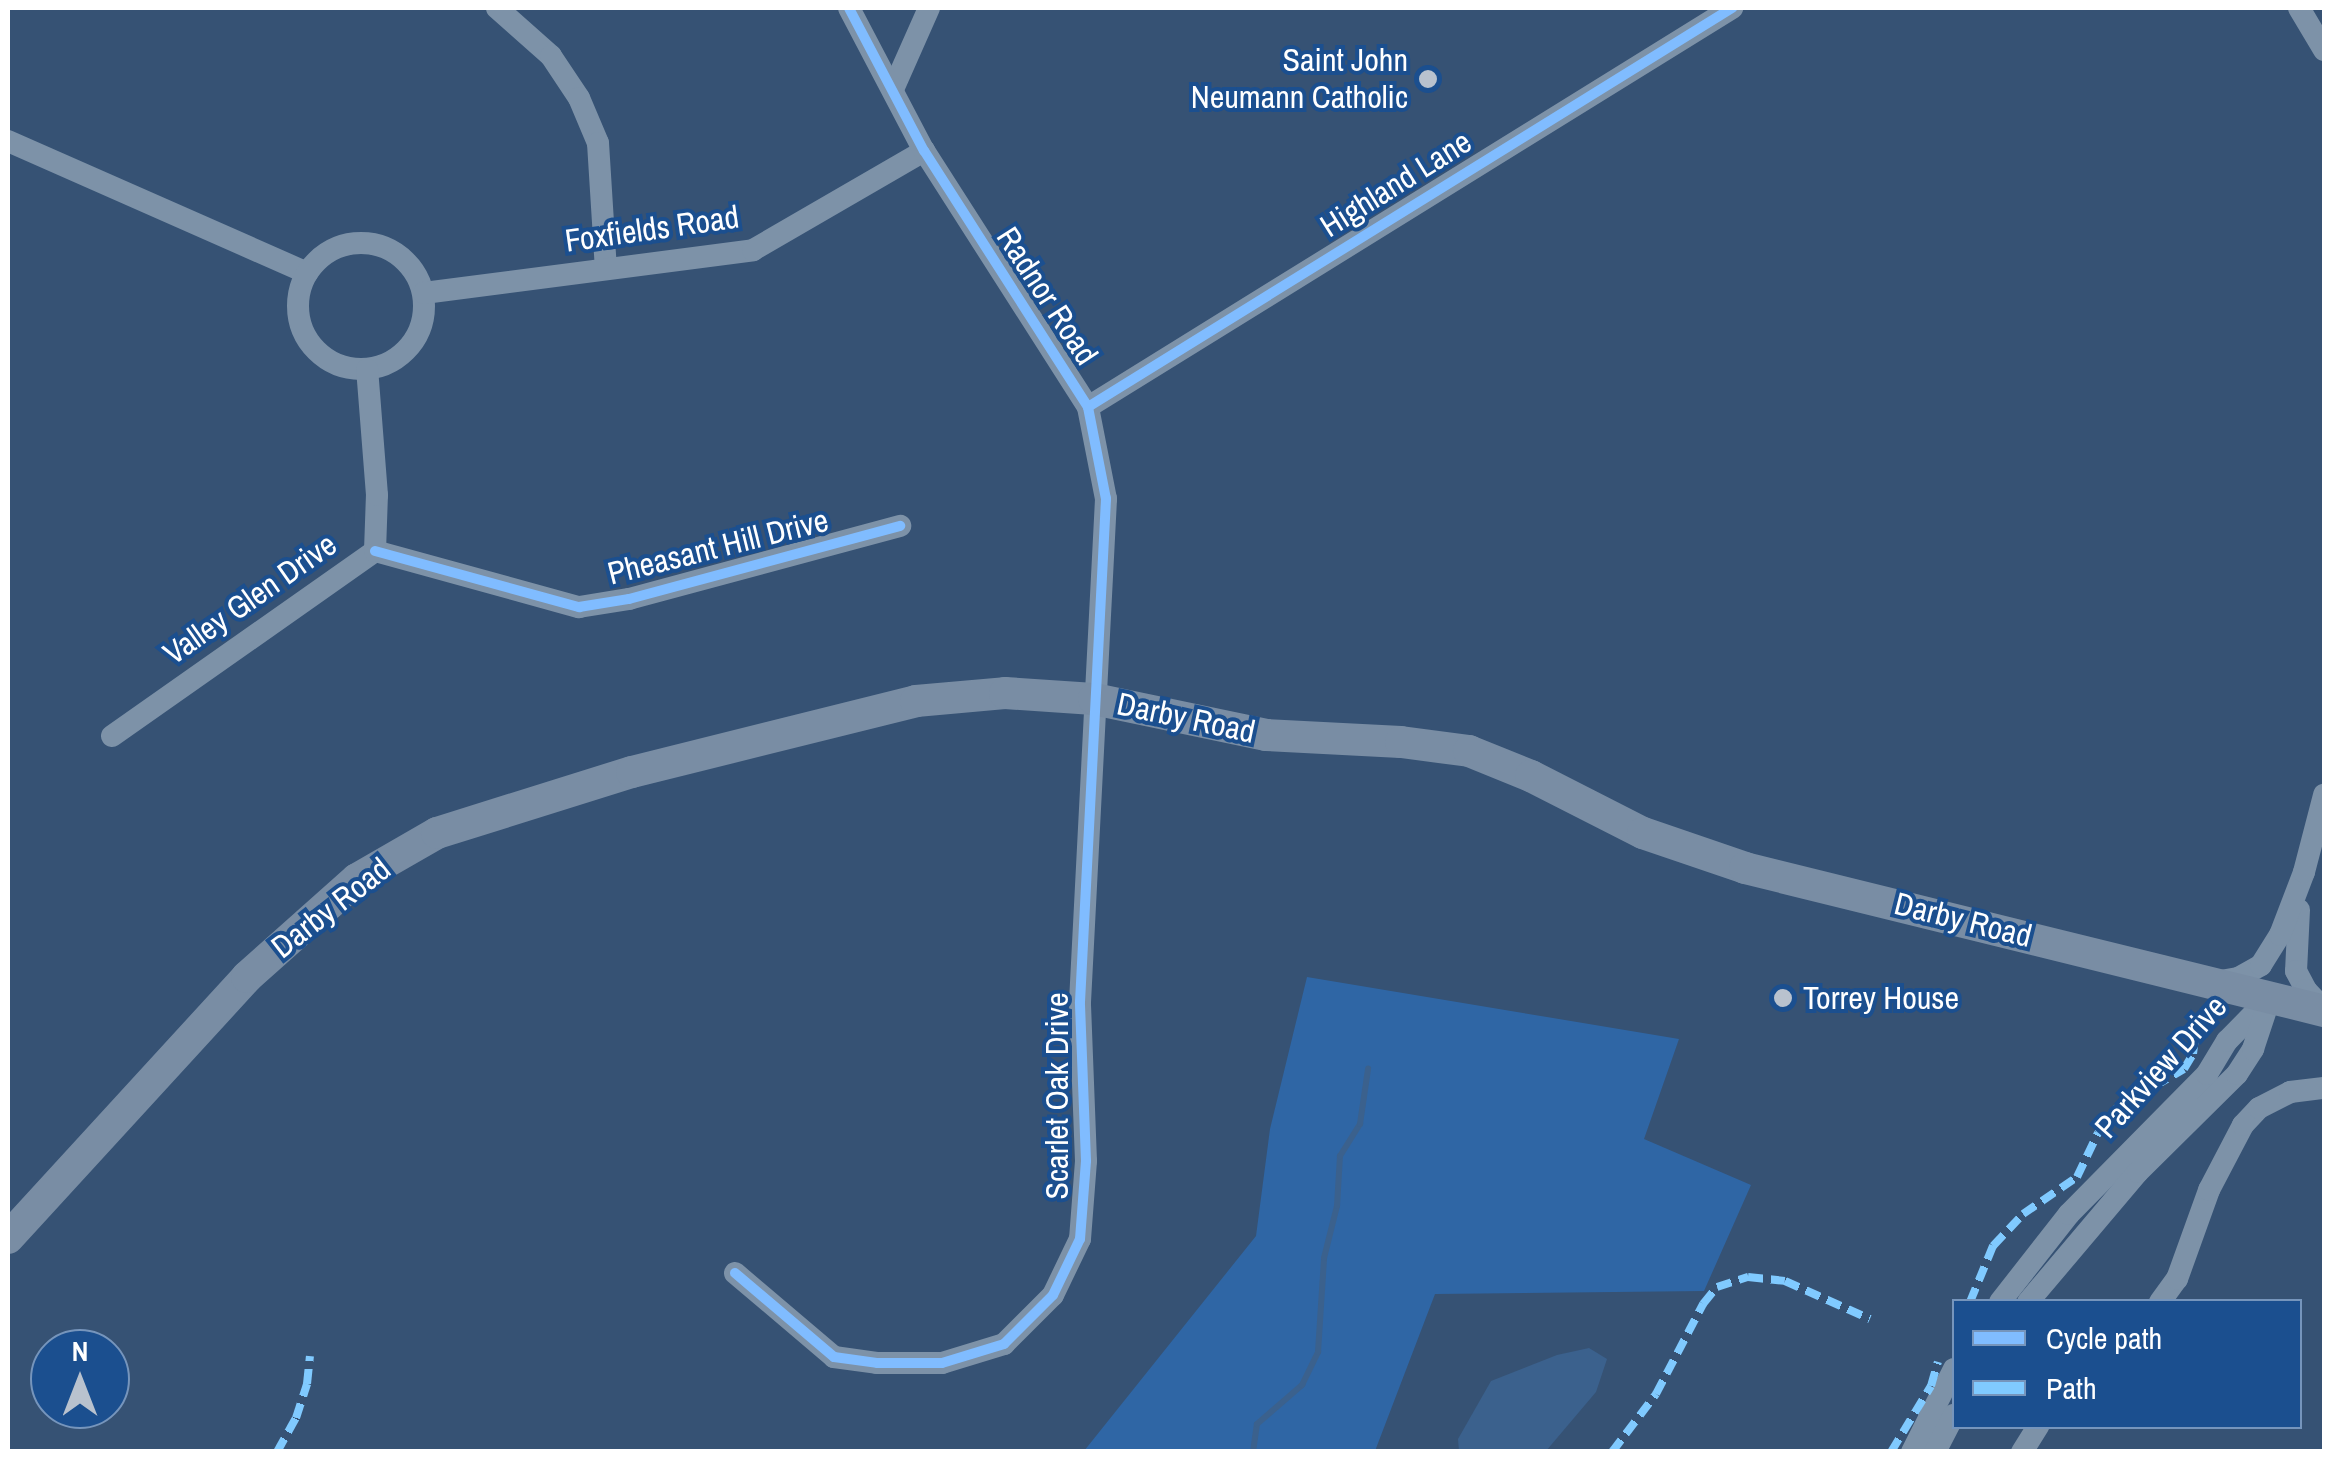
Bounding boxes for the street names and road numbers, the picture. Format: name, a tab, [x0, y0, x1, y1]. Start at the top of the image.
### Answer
street label: Highland Lane	[1313, 122, 1479, 246]
street label: Foxfields Road	[563, 198, 741, 260]
street label: Radnor Road	[988, 220, 1106, 372]
street label: Pheasant Hill Drive	[604, 501, 832, 593]
street label: Valley Glen Drive	[156, 525, 344, 673]
street label: Darby Road	[1114, 685, 1258, 751]
street label: Darby Road	[264, 850, 398, 966]
street label: Darby Road	[1890, 884, 2036, 956]
street label: Parkview Drive	[2087, 988, 2235, 1146]
street label: Scarlet Oak Drive	[1038, 992, 1076, 1200]

